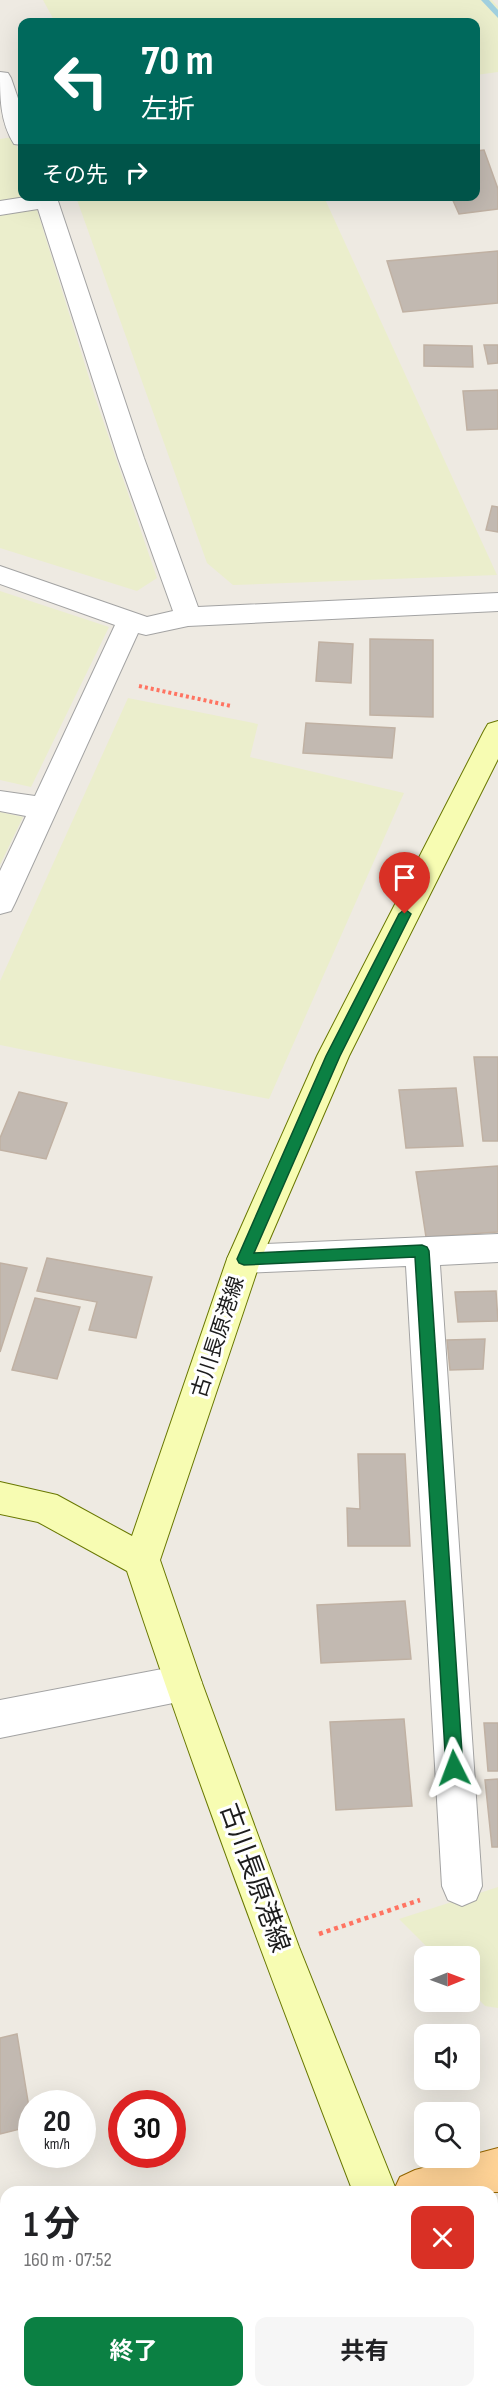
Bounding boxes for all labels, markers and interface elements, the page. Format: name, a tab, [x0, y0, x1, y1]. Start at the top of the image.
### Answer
text: 70 m	[141, 36, 214, 87]
icon: left	[42, 42, 120, 120]
text: 左折	[141, 94, 195, 126]
icon: right	[120, 156, 153, 189]
text: その先	[42, 162, 108, 189]
pin	[379, 852, 430, 914]
icon: arrive	[388, 861, 421, 894]
street label: 古川長原港線	[187, 1273, 249, 1401]
position arrow	[422, 1736, 486, 1800]
street label: 古川長原港線	[213, 1799, 295, 1957]
north arrow	[414, 1946, 480, 2012]
map controls	[414, 1946, 480, 2168]
button: sound	[414, 2024, 480, 2090]
speed limit sign: 30	[108, 2090, 186, 2168]
button: search	[414, 2102, 480, 2168]
text: 20	[43, 2104, 71, 2140]
text: km/h	[44, 2135, 70, 2154]
text: 1 分	[24, 2204, 80, 2247]
button: close	[411, 2206, 474, 2269]
text: 160 m · 07:52	[24, 2248, 112, 2272]
button: 終了	[24, 2317, 243, 2386]
button: 共有	[255, 2317, 474, 2386]

